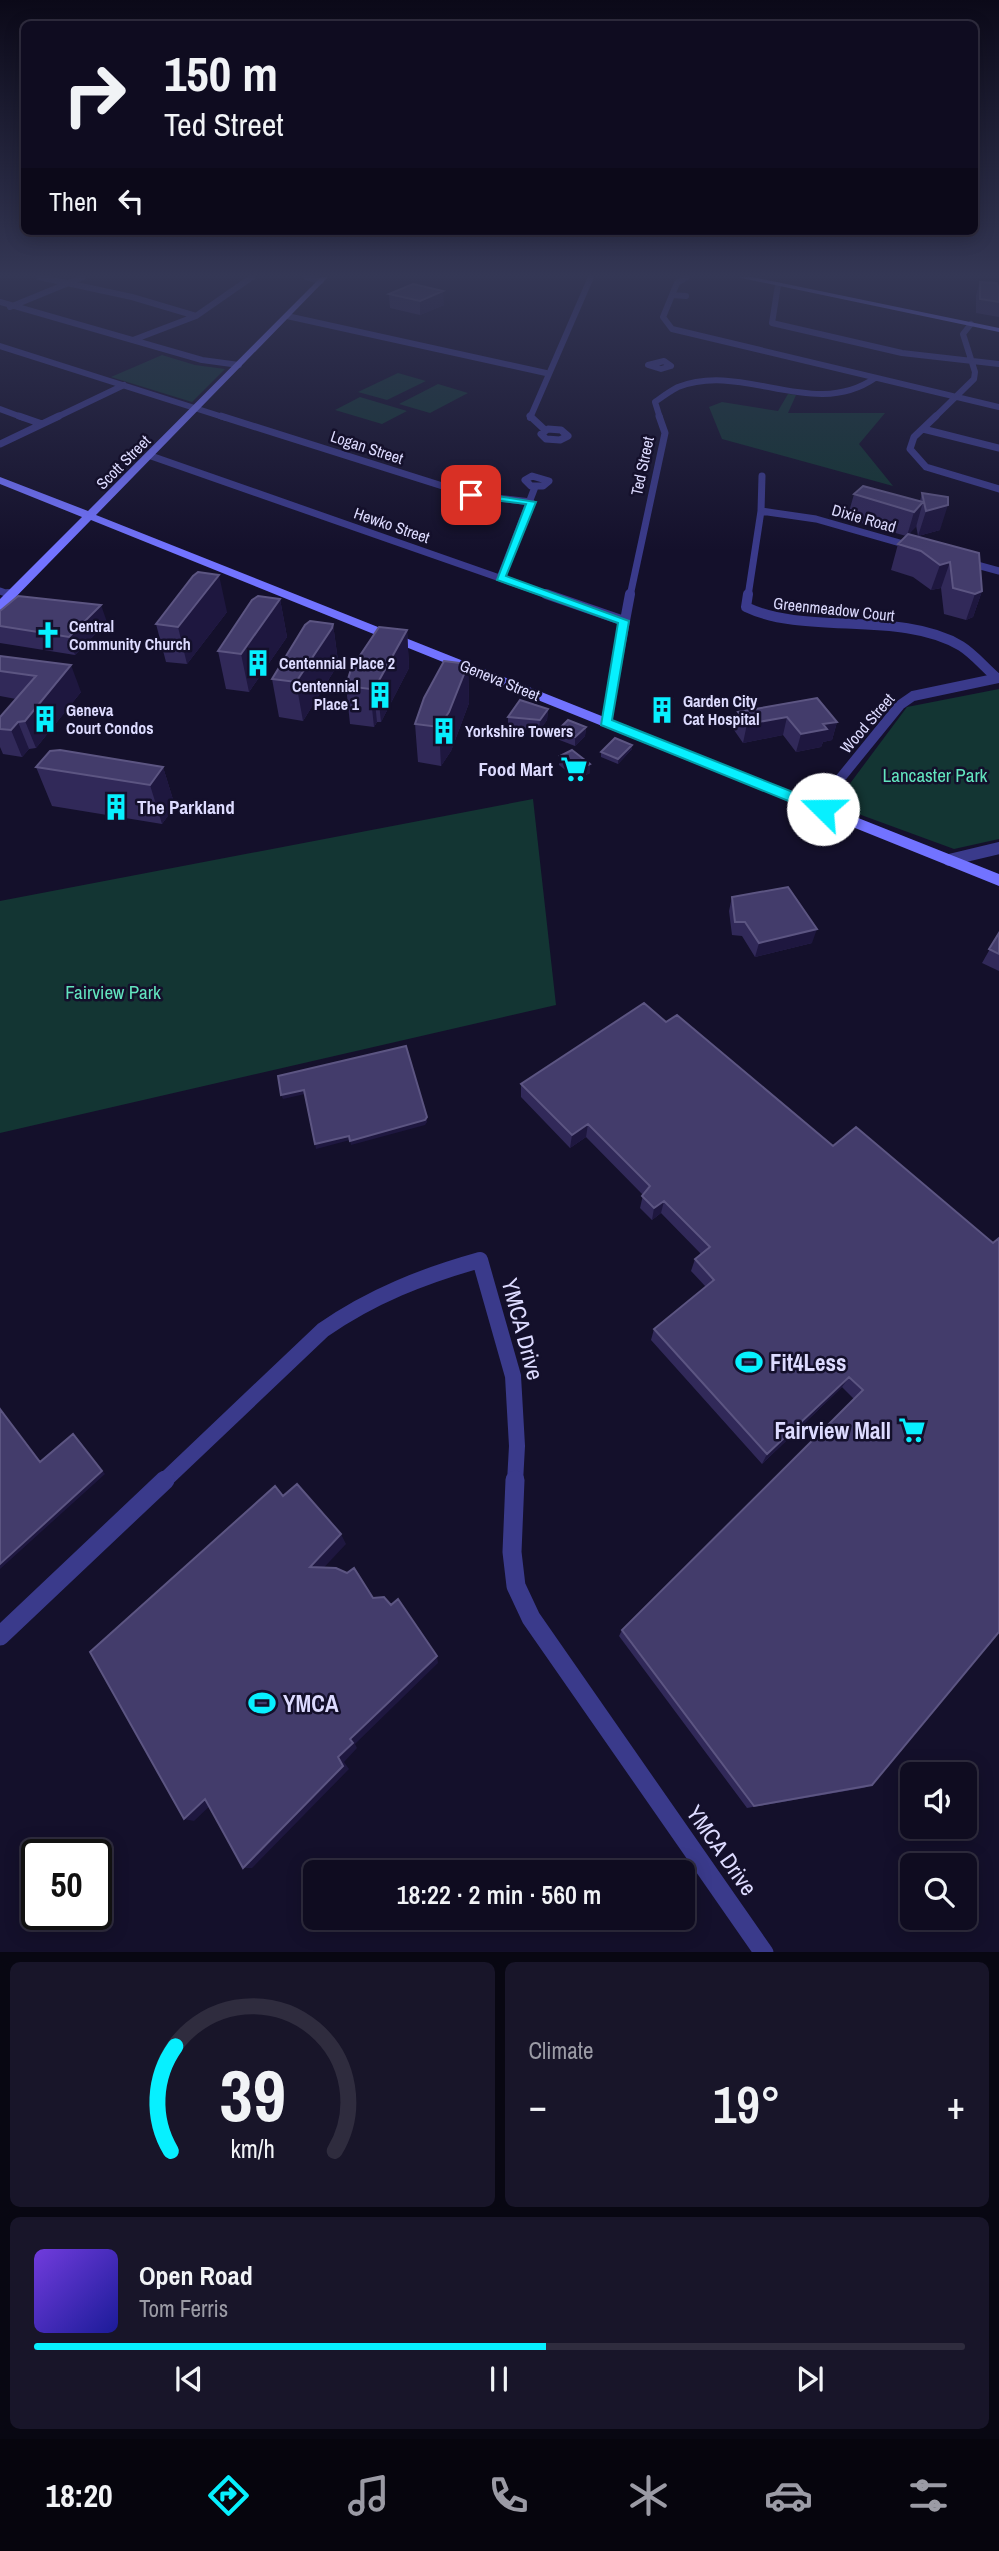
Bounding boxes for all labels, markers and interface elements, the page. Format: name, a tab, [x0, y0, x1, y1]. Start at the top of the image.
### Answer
text: 150 m	[164, 40, 278, 106]
icon: right	[49, 49, 140, 140]
text: Ted Street	[164, 103, 284, 146]
icon: left	[112, 182, 150, 220]
text: Then	[49, 184, 98, 219]
street label: Logan Street	[328, 425, 406, 469]
street label: Scott Street	[91, 430, 155, 494]
street label: Ted Street	[625, 434, 659, 498]
pin	[441, 465, 501, 525]
icon: arrive	[452, 476, 490, 514]
street label: Dixie Road	[829, 498, 899, 538]
street label: Hewko Street	[351, 502, 433, 548]
street label: Greenmeadow Court	[772, 592, 896, 626]
place label: Central Community Church	[69, 615, 191, 655]
church icon: Central Community Church	[33, 620, 63, 650]
building icon: Centennial Place 2	[243, 648, 273, 678]
place label: Centennial Place 2	[279, 652, 395, 674]
street label: Geneva Street	[457, 654, 544, 706]
place label: Centennial Place 1	[292, 675, 360, 715]
building icon: Centennial Place 1	[365, 680, 395, 710]
street label: Wood Street	[835, 688, 899, 758]
place label: Garden City Cat Hospital	[683, 690, 760, 730]
building icon: Garden City Cat Hospital	[647, 695, 677, 725]
place label: Geneva Court Condos	[66, 699, 153, 739]
building icon: Geneva Court Condos	[30, 704, 60, 734]
building icon: Yorkshire Towers	[429, 716, 459, 746]
place label: Yorkshire Towers	[465, 720, 573, 742]
supermarket icon: Food Mart	[559, 754, 589, 784]
place label: Food Mart	[478, 756, 553, 782]
park label: Lancaster Park	[883, 762, 988, 788]
position arrow	[786, 772, 860, 846]
building icon: The Parkland	[101, 792, 131, 822]
place label: The Parkland	[137, 794, 235, 820]
park label: Fairview Park	[65, 979, 161, 1005]
street label: YMCA Drive	[495, 1275, 551, 1383]
sports icon: Fit4Less	[734, 1347, 764, 1377]
place label: Fit4Less	[770, 1347, 847, 1378]
place label: Fairview Mall	[775, 1415, 891, 1446]
supermarket icon: Fairview Mall	[897, 1415, 927, 1445]
sports icon: YMCA	[247, 1688, 277, 1718]
place label: YMCA	[283, 1688, 339, 1719]
map controls	[900, 1762, 977, 1930]
button: sound	[900, 1762, 977, 1839]
street label: YMCA Drive	[680, 1799, 764, 1901]
speed limit sign: 50	[21, 1839, 112, 1930]
button: search	[900, 1853, 977, 1930]
text: 18:22 · 2 min · 560 m	[397, 1877, 601, 1912]
text: Climate	[529, 2035, 593, 2066]
text: 39	[219, 2046, 285, 2144]
text: 19°	[713, 2069, 781, 2139]
text: −	[529, 2080, 547, 2131]
text: +	[947, 2080, 965, 2131]
text: km/h	[230, 2131, 274, 2165]
text: Open Road	[139, 2258, 253, 2293]
text: Tom Ferris	[139, 2293, 228, 2324]
icon: previous	[170, 2360, 208, 2398]
icon: pause	[480, 2360, 518, 2398]
icon: next	[791, 2360, 829, 2398]
icon: directions	[204, 2471, 253, 2520]
icon: music	[344, 2471, 393, 2520]
icon: phone	[484, 2471, 533, 2520]
icon: climate	[624, 2471, 673, 2520]
icon: car	[764, 2471, 813, 2520]
icon: filters	[904, 2471, 953, 2520]
text: 18:20	[46, 2474, 113, 2517]

